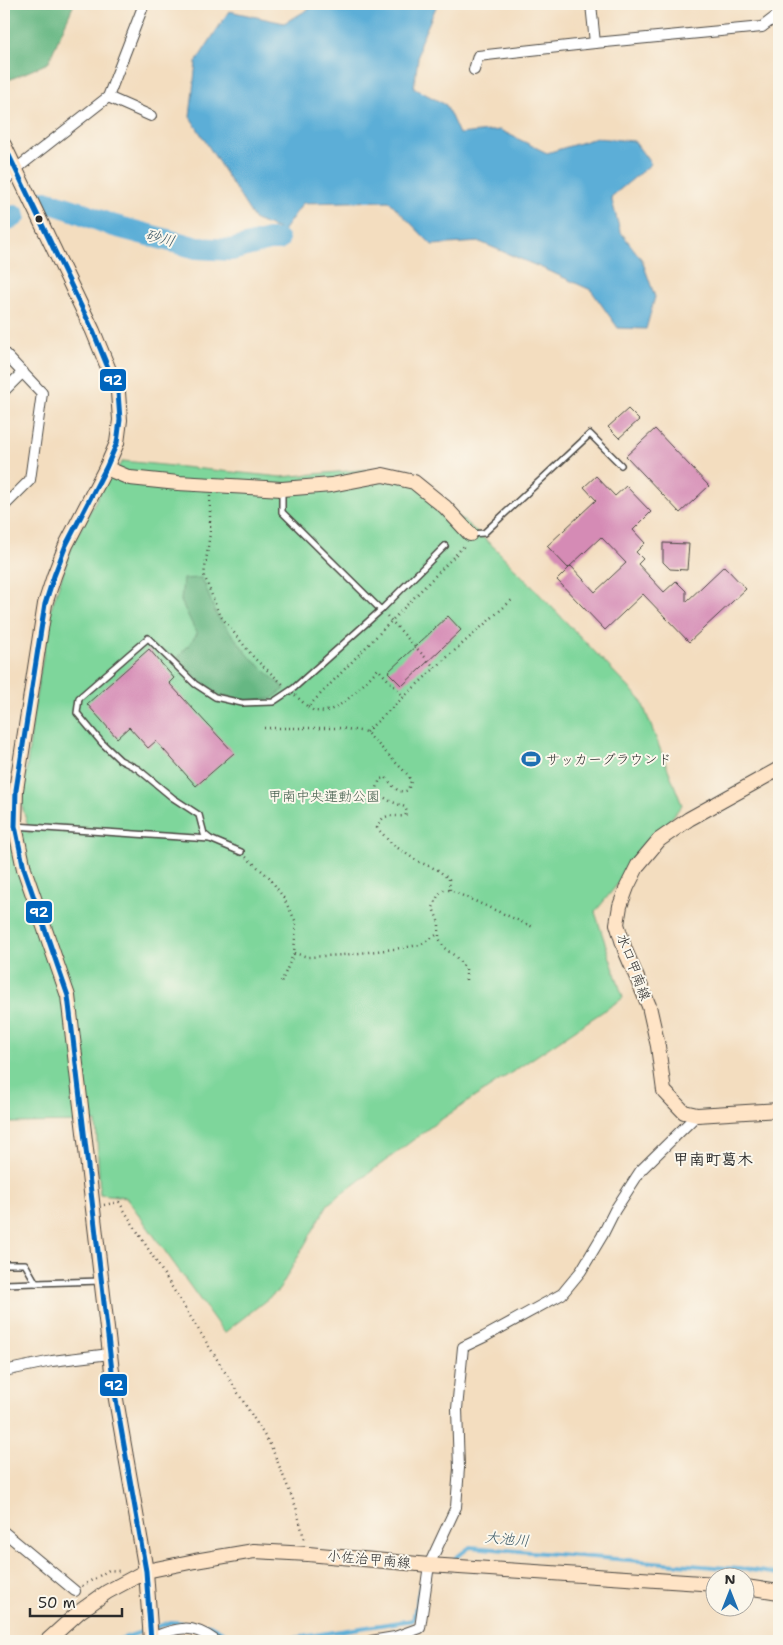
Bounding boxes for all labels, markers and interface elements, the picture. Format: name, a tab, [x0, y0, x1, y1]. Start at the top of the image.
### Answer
unlabelled marker	[34, 214, 44, 224]
water label: 砂川	[143, 224, 177, 252]
line badge: 92	[99, 368, 127, 392]
text: 92	[103, 371, 123, 389]
sports icon: サッカーグラウンド	[520, 748, 542, 770]
place label: サッカーグラウンド	[546, 750, 672, 768]
park label: 甲南中央運動公園	[268, 787, 380, 805]
line badge: 92	[25, 900, 53, 924]
text: 92	[29, 903, 49, 921]
street label: 水口甲南線	[613, 931, 655, 1003]
district label: 甲南町葛木	[673, 1149, 753, 1170]
line badge: 92	[99, 1373, 128, 1397]
text: 92	[104, 1376, 124, 1394]
water label: 大池川	[484, 1527, 530, 1551]
street label: 小佐治甲南線	[326, 1546, 412, 1572]
north arrow	[706, 1568, 756, 1618]
text: N	[724, 1570, 736, 1588]
scale bar	[30, 1585, 122, 1617]
text: 50 m	[38, 1593, 76, 1613]

